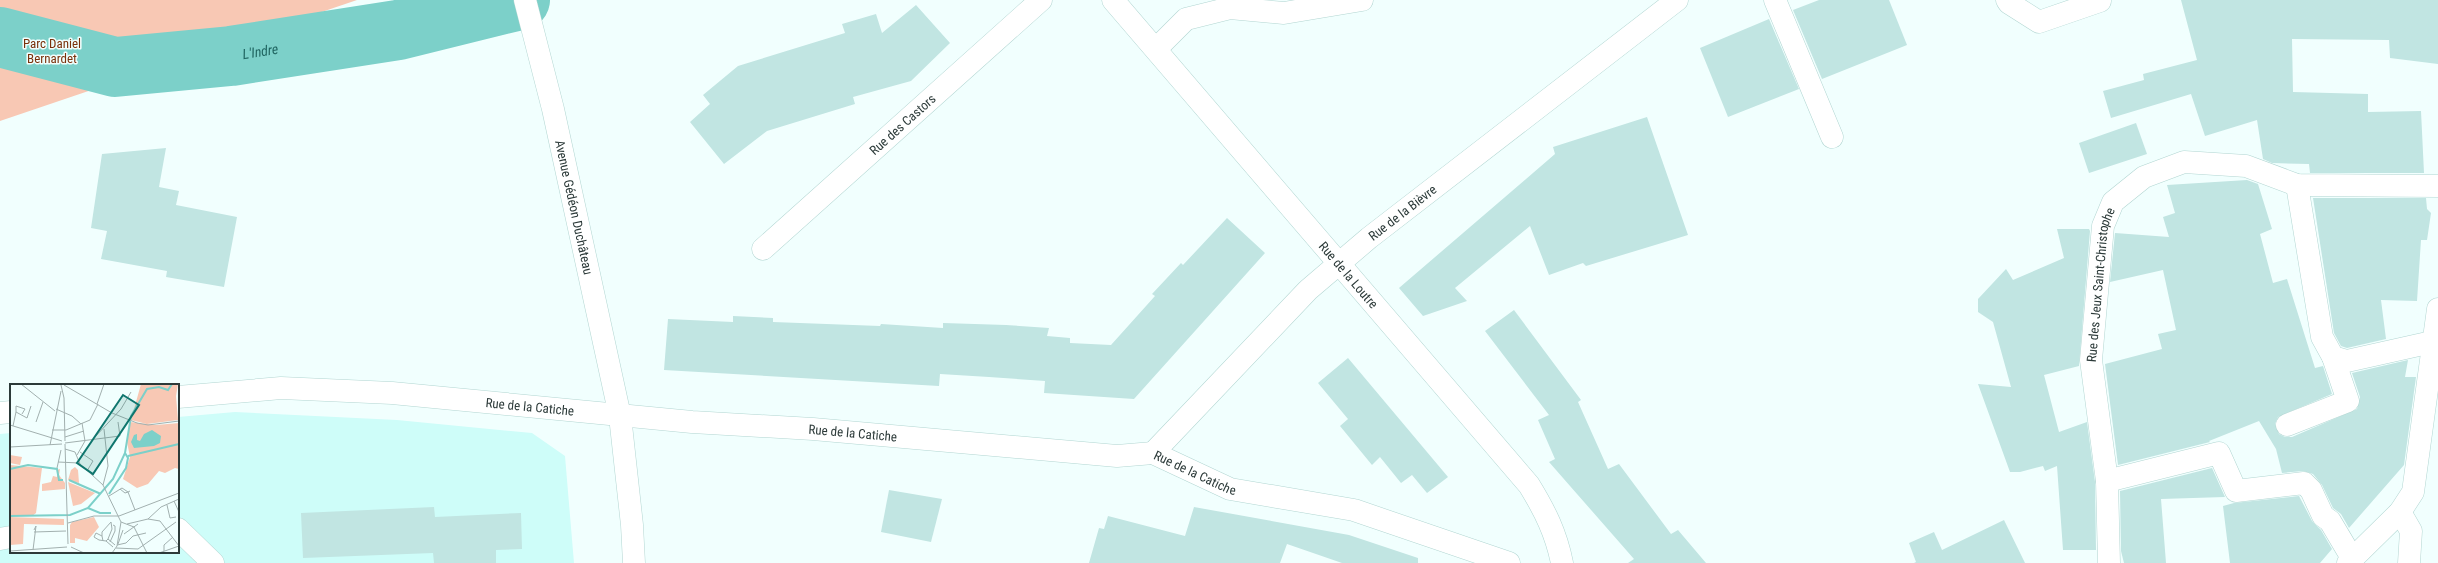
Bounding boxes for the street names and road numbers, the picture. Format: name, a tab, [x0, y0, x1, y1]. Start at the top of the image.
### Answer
street label: Rue des Castors	[866, 91, 938, 158]
street label: Avenue Gédéon Duchâteau	[552, 138, 596, 276]
street label: Rue de la Bièvre	[1365, 181, 1439, 243]
street label: Rue des Jeux Saint-Christophe	[2083, 205, 2117, 363]
street label: Rue de la Loutre	[1316, 238, 1381, 311]
street label: Rue de la Catiche	[485, 395, 575, 418]
street label: Rue de la Catiche	[808, 421, 898, 444]
street label: Rue de la Catiche	[1152, 447, 1237, 497]

